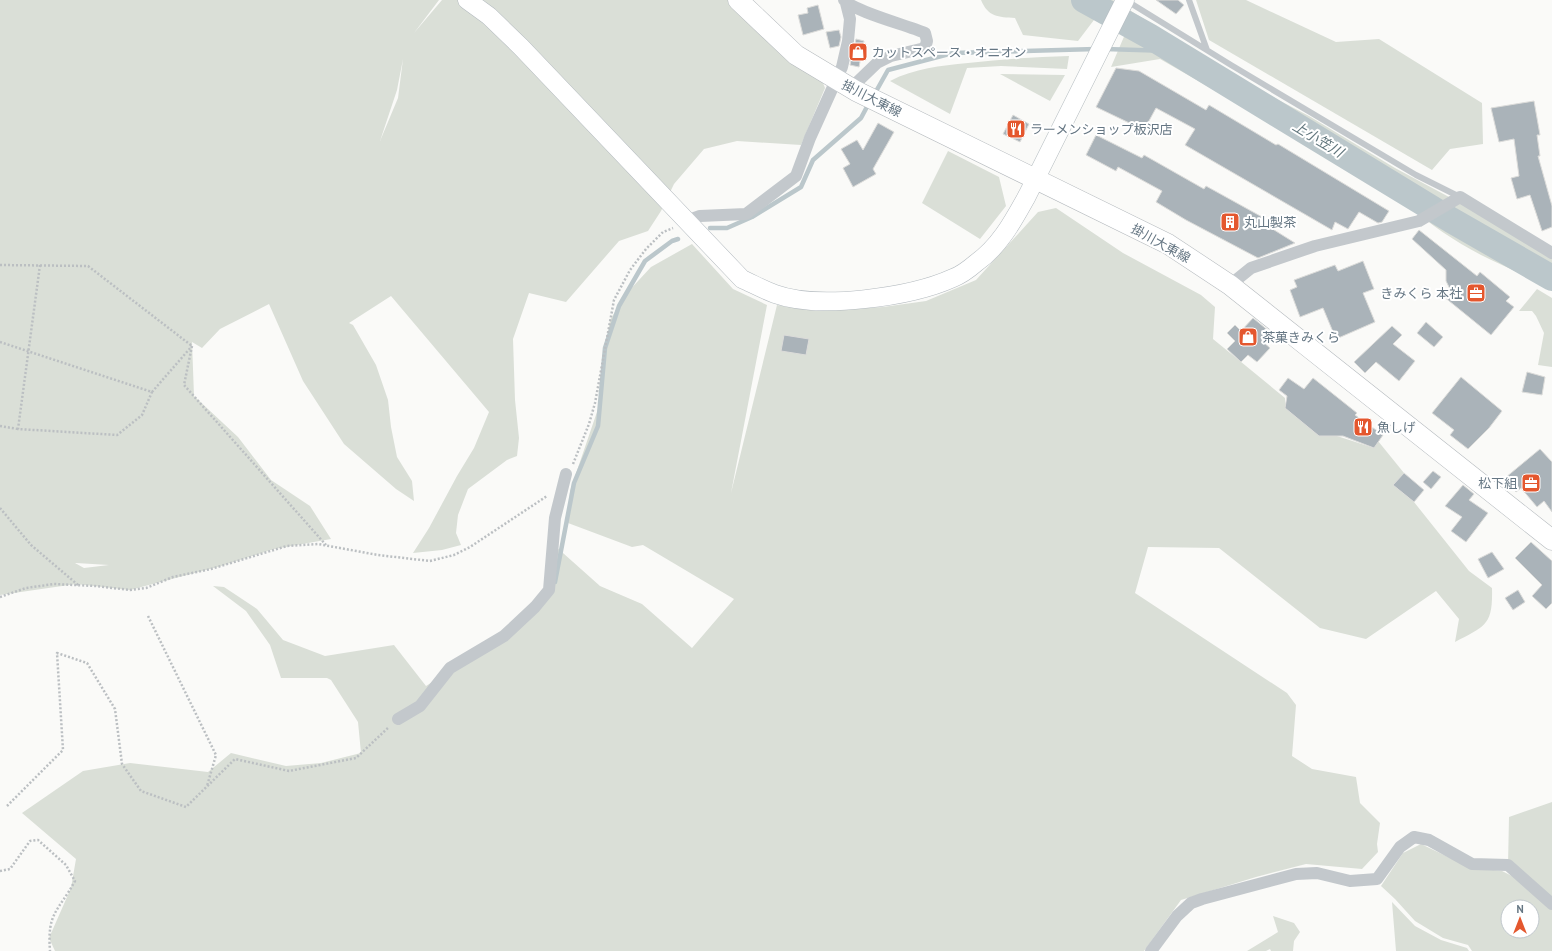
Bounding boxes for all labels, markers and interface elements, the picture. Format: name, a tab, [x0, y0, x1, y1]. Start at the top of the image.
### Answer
shop icon: カットスペース・オニオン	[847, 41, 869, 63]
place label: カットスペース・オニオン	[872, 44, 1026, 61]
street label: 掛川大東線	[839, 76, 905, 121]
water label: 上小笠川	[1289, 117, 1348, 162]
restaurant icon: ラーメンショップ板沢店	[1005, 118, 1027, 140]
place label: ラーメンショップ板沢店	[1030, 121, 1172, 138]
building icon: 丸山製茶	[1219, 211, 1241, 233]
place label: 丸山製茶	[1244, 214, 1297, 231]
street label: 掛川大東線	[1128, 220, 1193, 267]
office icon: きみくら 本社	[1465, 282, 1487, 304]
place label: きみくら 本社	[1381, 285, 1462, 302]
shop icon: 茶菓きみくら	[1237, 326, 1259, 348]
place label: 茶菓きみくら	[1262, 329, 1340, 346]
restaurant icon: 魚しげ	[1352, 416, 1374, 438]
place label: 魚しげ	[1377, 419, 1416, 436]
office icon: 松下組	[1520, 472, 1542, 494]
place label: 松下組	[1478, 475, 1517, 492]
north arrow	[1500, 899, 1540, 939]
text: N	[1516, 902, 1524, 916]

